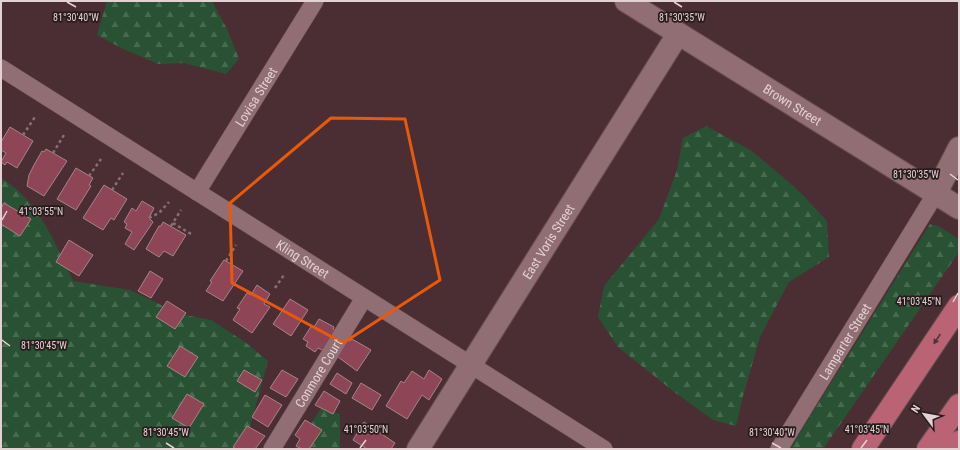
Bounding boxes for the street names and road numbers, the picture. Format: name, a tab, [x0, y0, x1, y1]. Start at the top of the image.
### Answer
street label: Lovisa Street	[232, 64, 280, 129]
street label: Brown Street	[760, 81, 824, 129]
street label: East Voris Street	[519, 201, 578, 282]
street label: Kling Street	[273, 237, 332, 281]
street label: Lamparter Street	[816, 301, 874, 383]
street label: Conmore Court	[292, 336, 345, 410]

